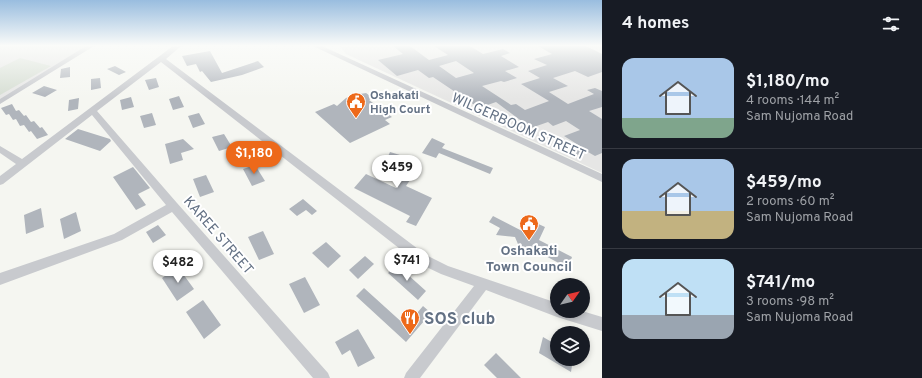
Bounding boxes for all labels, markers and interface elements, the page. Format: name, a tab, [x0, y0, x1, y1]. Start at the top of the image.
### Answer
text: 4 homes	[622, 13, 689, 35]
icon: filters	[880, 13, 902, 35]
text: $1,180/mo	[746, 71, 829, 93]
icon: home	[654, 74, 702, 122]
place label: Oshakati High Court	[370, 88, 431, 118]
street label: WILGERBOOM STREET	[449, 90, 588, 165]
public building icon: Oshakati High Court	[345, 91, 367, 119]
text: 4 rooms · 144 m²	[746, 93, 839, 109]
text: Sam Nujoma Road	[746, 109, 853, 125]
pin: $1,180	[221, 141, 287, 175]
text: $1,180	[235, 146, 273, 162]
pin: $459	[373, 155, 421, 189]
text: $459	[381, 160, 413, 176]
text: $459/mo	[746, 172, 822, 194]
icon: home	[654, 175, 702, 223]
street label: KAREE STREET	[179, 193, 256, 279]
text: 2 rooms · 60 m²	[746, 194, 835, 210]
text: Sam Nujoma Road	[746, 210, 853, 226]
public building icon: Oshakati Town Council	[518, 213, 540, 241]
place label: Oshakati Town Council	[486, 243, 572, 276]
pin: $741	[383, 248, 431, 282]
pin: $482	[154, 250, 202, 284]
text: $741	[393, 253, 421, 269]
text: $482	[162, 255, 194, 271]
text: $741/mo	[746, 272, 815, 294]
icon: home	[654, 275, 702, 323]
north arrow	[550, 278, 590, 318]
map controls	[550, 278, 590, 366]
text: 3 rooms · 98 m²	[746, 294, 834, 310]
restaurant icon: SOS club	[399, 307, 421, 335]
place label: SOS club	[424, 309, 495, 331]
text: Sam Nujoma Road	[746, 310, 853, 326]
button: layers	[550, 326, 590, 366]

